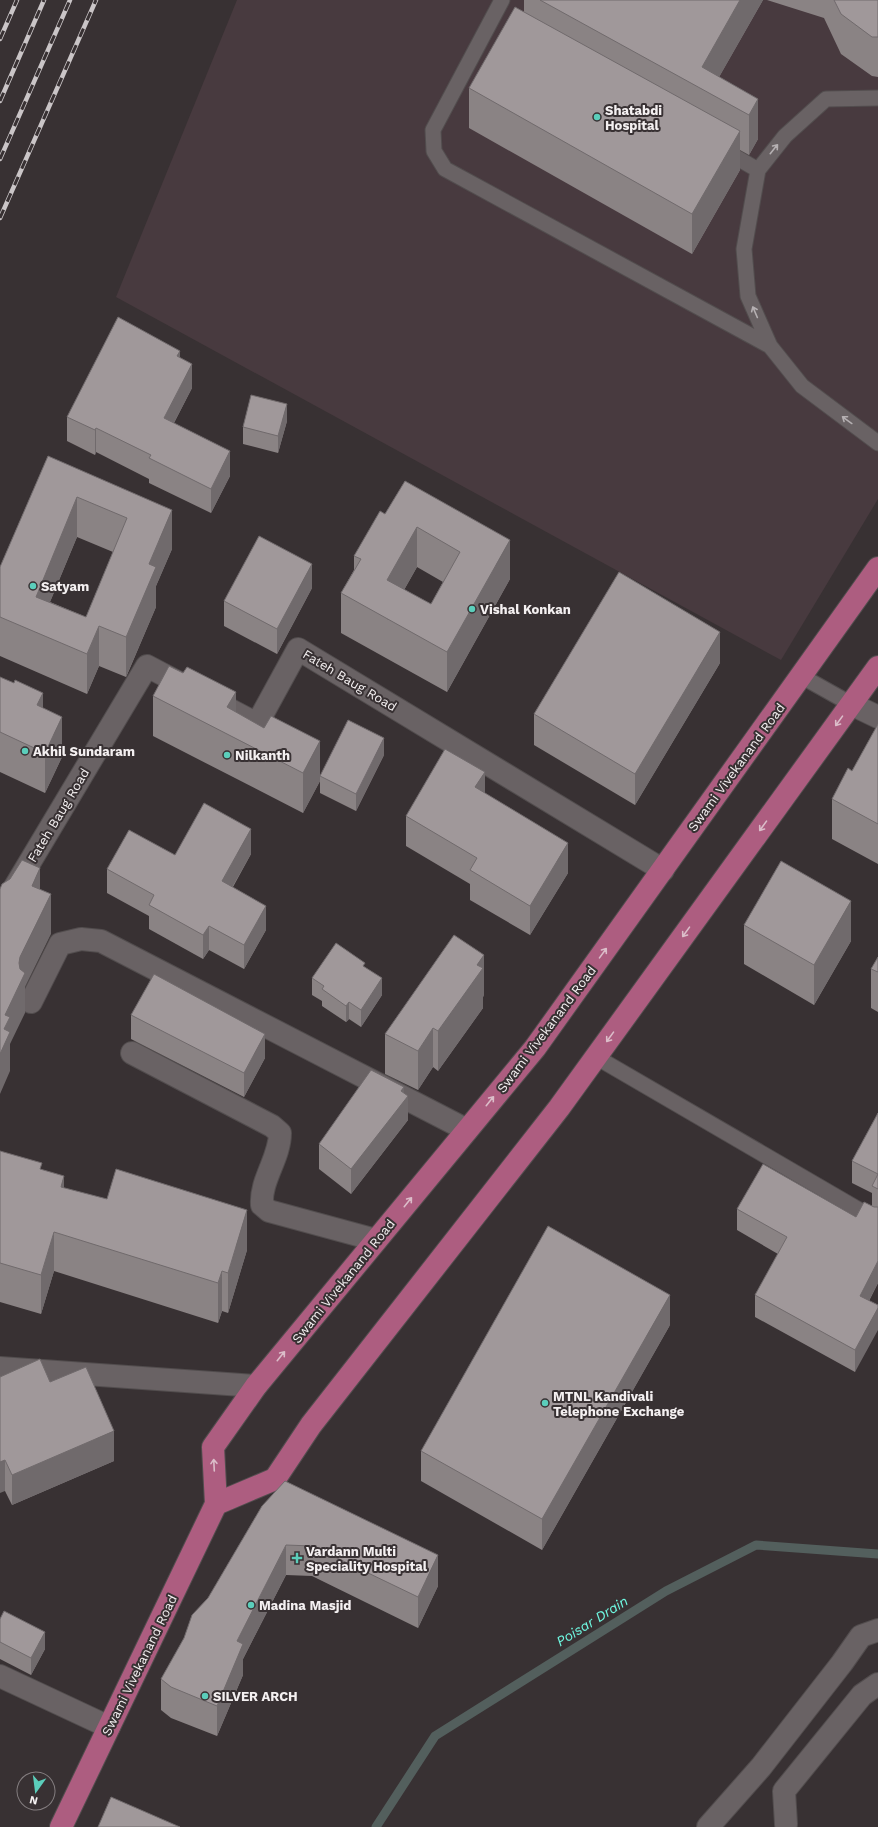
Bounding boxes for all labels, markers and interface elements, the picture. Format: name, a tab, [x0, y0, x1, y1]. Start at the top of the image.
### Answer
place label: Shatabdi Hospital	[605, 103, 662, 133]
marker: Shatabdi Hospital	[592, 112, 602, 122]
one-way arrow	[770, 143, 779, 154]
one-way arrow	[751, 307, 759, 319]
one-way arrow	[841, 416, 852, 424]
place label: Satyam	[41, 579, 89, 594]
marker: Satyam	[28, 581, 38, 591]
place label: Vishal Konkan	[480, 602, 571, 617]
marker: Vishal Konkan	[467, 604, 477, 614]
street label: Fateh Baug Road	[300, 647, 399, 714]
street label: Swami Vivekanand Road	[685, 700, 788, 834]
one-way arrow	[835, 715, 843, 726]
place label: Akhil Sundaram	[33, 744, 135, 759]
marker: Akhil Sundaram	[20, 746, 30, 756]
place label: Nilkanth	[235, 748, 290, 763]
marker: Nilkanth	[222, 750, 232, 760]
street label: Fateh Baug Road	[25, 766, 92, 865]
one-way arrow	[758, 821, 767, 832]
one-way arrow	[682, 926, 690, 937]
one-way arrow	[599, 948, 607, 959]
street label: Swami Vivekanand Road	[494, 963, 599, 1096]
one-way arrow	[606, 1031, 614, 1042]
one-way arrow	[486, 1096, 495, 1107]
one-way arrow	[403, 1196, 412, 1207]
street label: Swami Vivekanand Road	[289, 1216, 398, 1346]
one-way arrow	[276, 1350, 285, 1361]
place label: MTNL Kandivali Telephone Exchange	[553, 1389, 685, 1419]
marker: MTNL Kandivali Telephone Exchange	[540, 1398, 550, 1408]
one-way arrow	[210, 1459, 217, 1472]
place label: Vardann Multi Speciality Hospital	[306, 1544, 428, 1574]
marker: Vardann Multi Speciality Hospital	[291, 1552, 303, 1564]
street label: Swami Vivekanand Road	[99, 1592, 180, 1738]
water label: Poisar Drain	[553, 1593, 631, 1649]
place label: Madina Masjid	[259, 1598, 351, 1613]
marker: Madina Masjid	[246, 1600, 256, 1610]
place label: SILVER ARCH	[213, 1689, 298, 1704]
marker: SILVER ARCH	[200, 1691, 210, 1701]
north arrow	[16, 1771, 56, 1811]
text: N	[28, 1793, 39, 1808]

